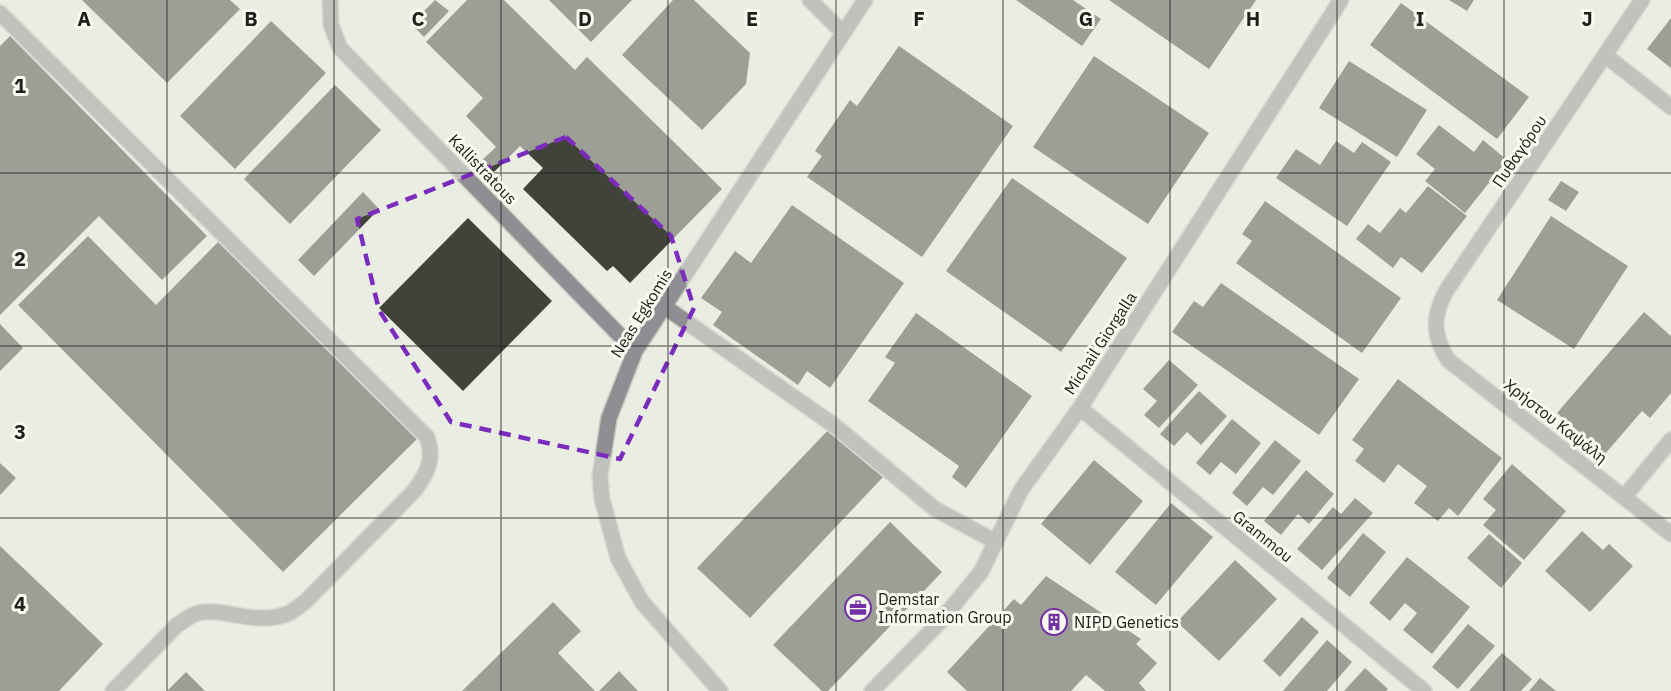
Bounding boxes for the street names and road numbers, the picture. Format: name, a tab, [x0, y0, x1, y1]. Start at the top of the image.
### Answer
street label: Πυθαγόρου	[1487, 111, 1551, 191]
street label: Kallistratous	[445, 130, 521, 208]
street label: Neas Egkomis	[606, 265, 676, 361]
street label: Michail Giorgalla	[1059, 287, 1141, 398]
street label: Χρήστου Καψάλη	[1500, 374, 1612, 468]
street label: Grammou	[1229, 506, 1297, 566]

